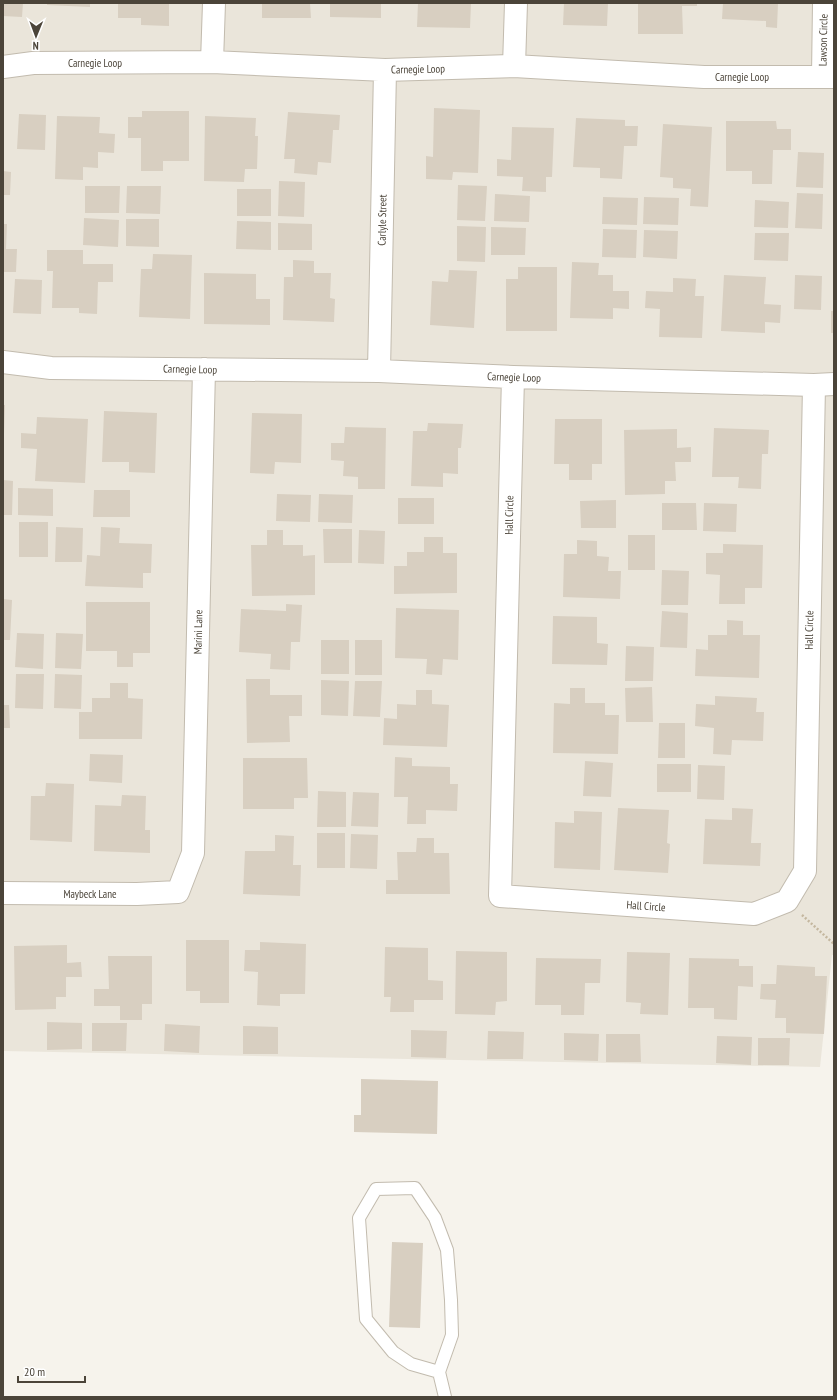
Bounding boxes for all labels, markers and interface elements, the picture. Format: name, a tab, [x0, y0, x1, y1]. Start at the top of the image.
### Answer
street label: Lawson Circle	[816, 13, 830, 66]
north arrow	[16, 16, 56, 56]
text: N	[33, 39, 39, 53]
street label: Carnegie Loop	[68, 56, 122, 70]
street label: Carnegie Loop	[391, 62, 445, 76]
street label: Carnegie Loop	[715, 70, 769, 84]
street label: Carlyle Street	[375, 194, 389, 246]
street label: Carnegie Loop	[163, 362, 217, 376]
street label: Carnegie Loop	[487, 369, 541, 385]
street label: Hall Circle	[502, 495, 516, 535]
street label: Marini Lane	[191, 609, 205, 654]
street label: Hall Circle	[802, 610, 816, 650]
street label: Maybeck Lane	[63, 887, 117, 901]
street label: Hall Circle	[626, 898, 667, 914]
scale bar	[18, 1358, 85, 1384]
text: 20 m	[24, 1364, 45, 1379]

